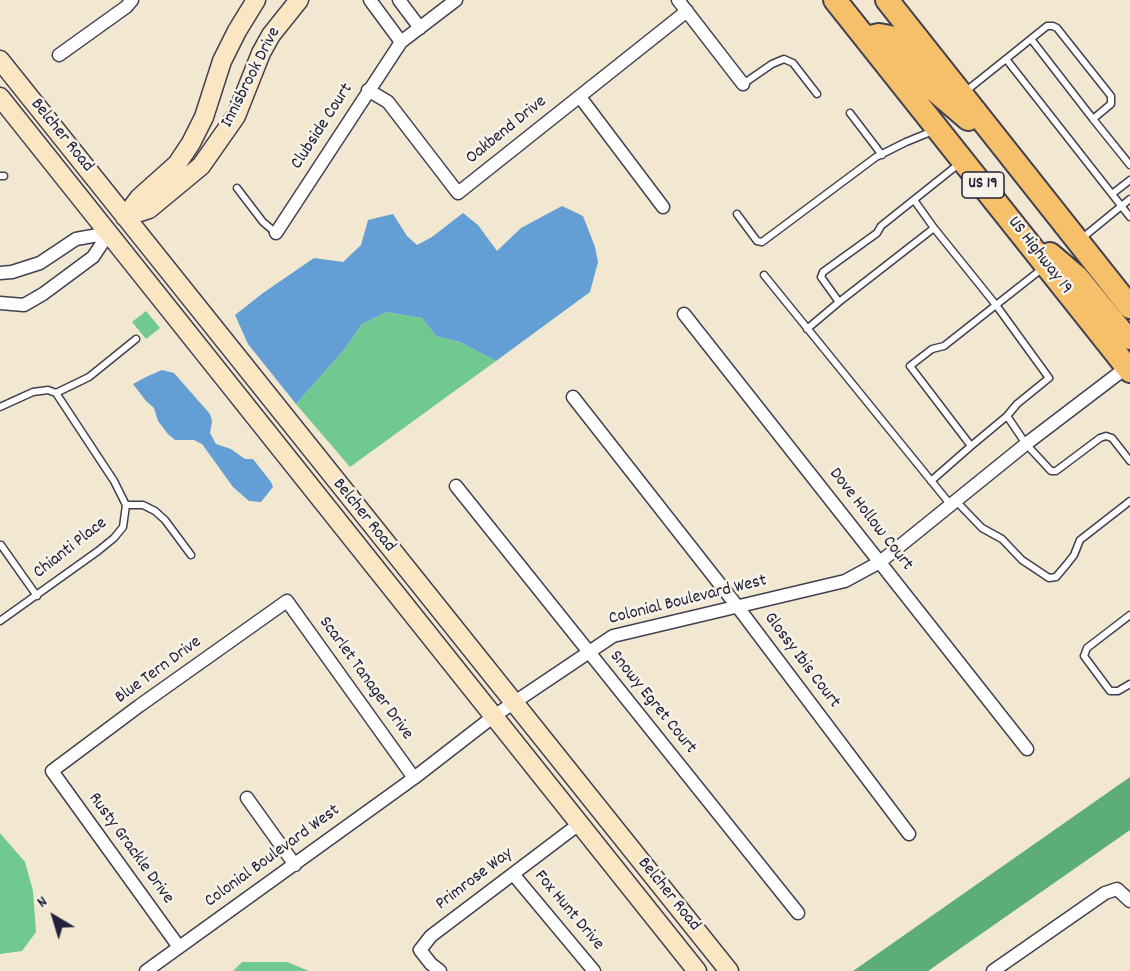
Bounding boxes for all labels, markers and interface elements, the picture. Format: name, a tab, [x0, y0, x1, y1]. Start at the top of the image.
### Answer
street label: Innisbrook Drive	[217, 24, 287, 132]
street label: Clubside Court	[287, 80, 359, 174]
street label: Oakbend Drive	[462, 92, 552, 170]
street label: Belcher Road	[25, 95, 97, 177]
road number: US 19	[962, 172, 1004, 198]
street label: US Highway 19	[1002, 213, 1076, 299]
street label: Dove Hollow Court	[823, 464, 917, 576]
street label: Belcher Road	[327, 475, 399, 557]
street label: Chianti Place	[30, 514, 112, 584]
street label: Colonial Boulevard West	[607, 571, 769, 631]
street label: Glossy Ibis Court	[758, 609, 844, 713]
street label: Scarlet Tanager Drive	[313, 613, 417, 745]
street label: Blue Tern Drive	[112, 632, 206, 710]
street label: Snowy Egret Court	[604, 647, 700, 759]
street label: Rusty Grackle Drive	[82, 789, 178, 909]
street label: Colonial Boulevard West	[201, 801, 345, 913]
street label: Primrose Way	[432, 844, 518, 916]
street label: Belcher Road	[632, 854, 704, 936]
street label: Fox Hunt Drive	[528, 867, 608, 955]
north arrow	[24, 887, 84, 947]
text: N	[32, 891, 53, 914]

